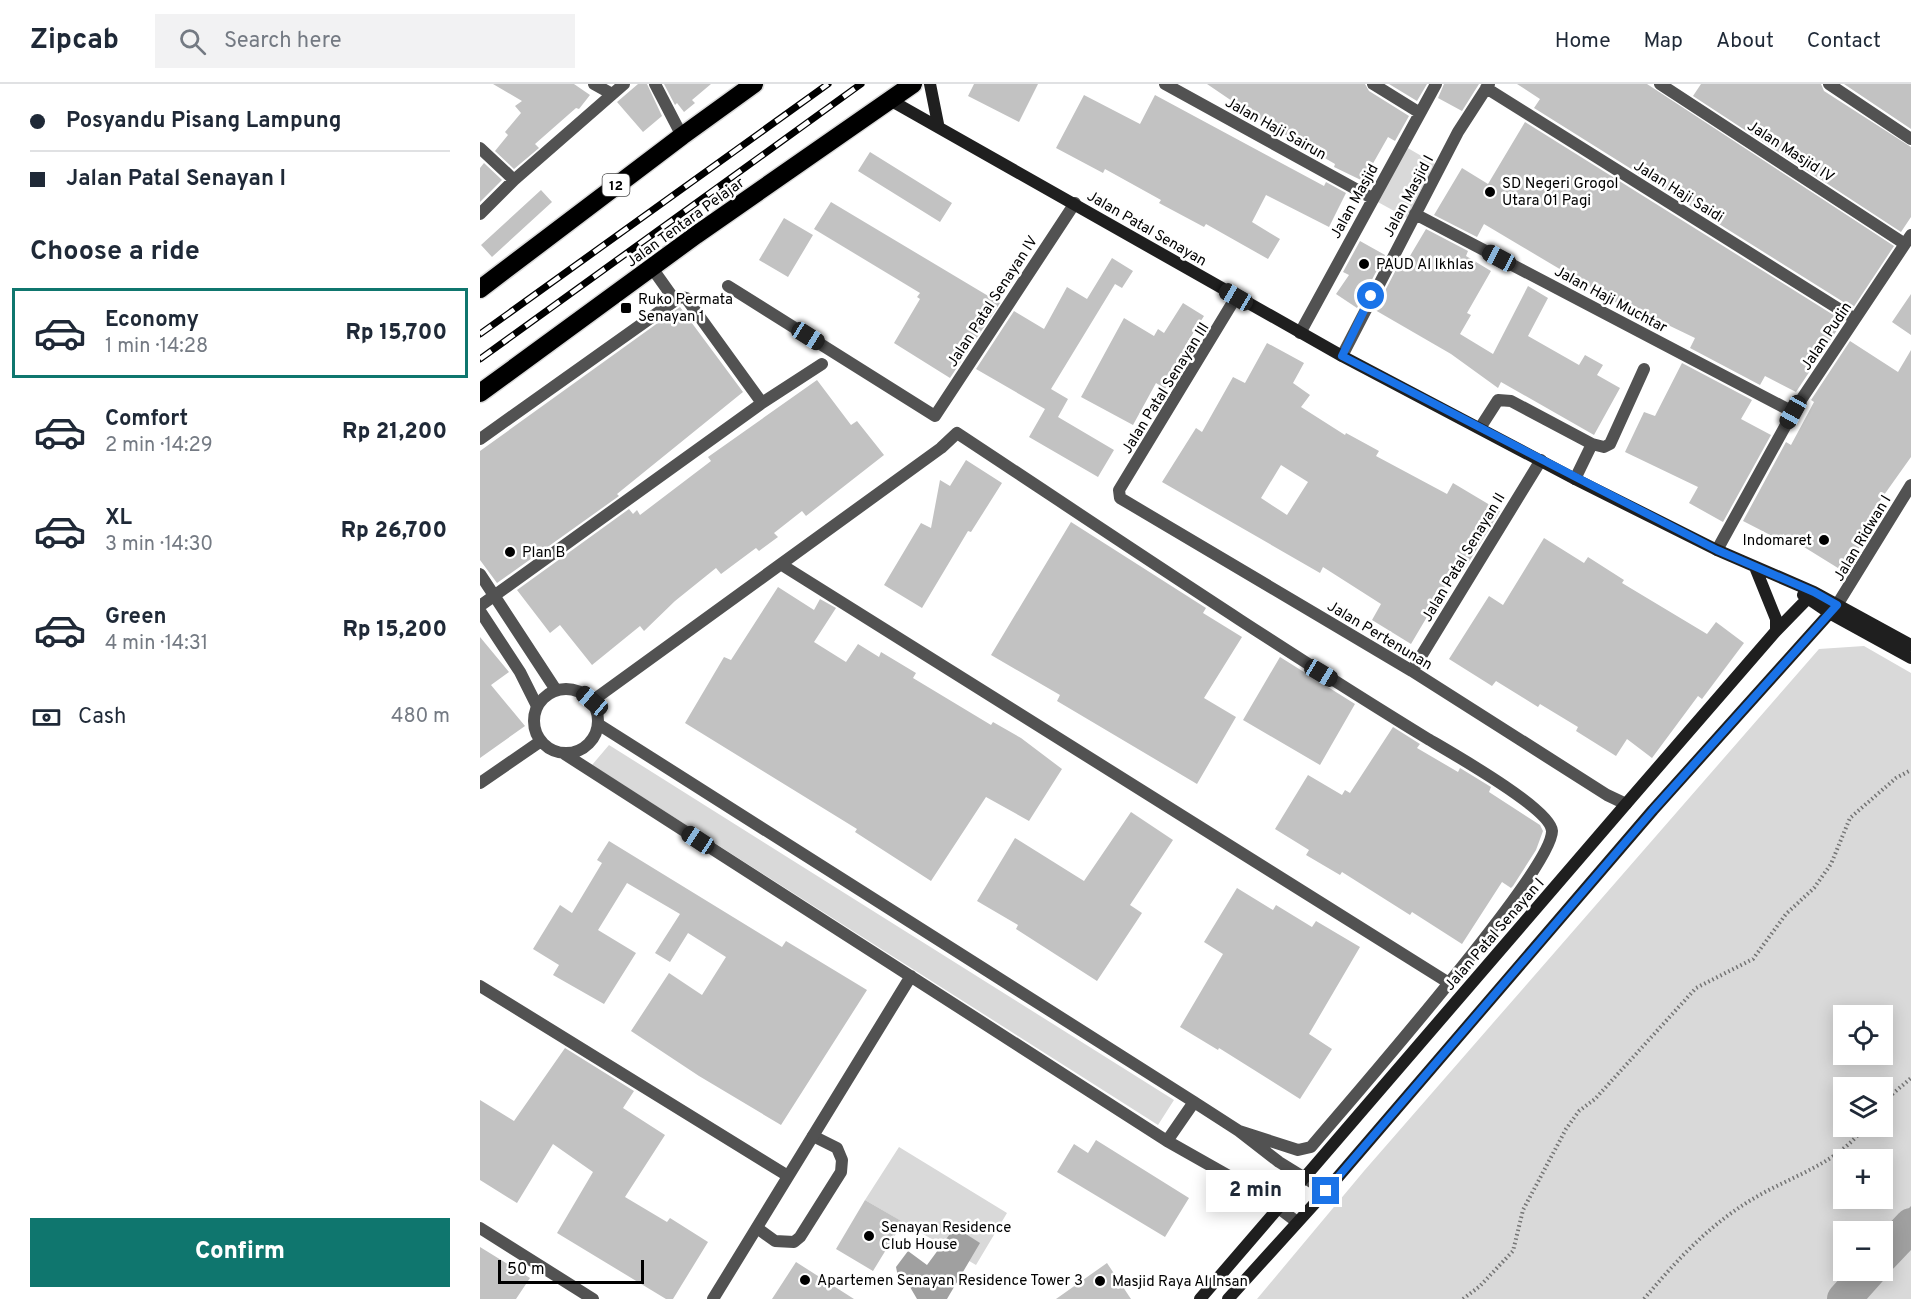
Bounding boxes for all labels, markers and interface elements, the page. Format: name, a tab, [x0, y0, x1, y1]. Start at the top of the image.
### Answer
search box	[155, 14, 575, 68]
text: Zipcab	[30, 23, 119, 59]
icon: search	[176, 25, 209, 58]
text: Search here	[224, 28, 341, 55]
text: Home	[1555, 28, 1611, 55]
text: Map	[1644, 28, 1683, 55]
text: About	[1716, 28, 1774, 55]
text: Contact	[1807, 28, 1881, 55]
street label: Jalan Haji Sairun	[1221, 94, 1329, 165]
text: Posyandu Pisang Lampung	[66, 108, 342, 135]
street label: Jalan Masjid IV	[1743, 117, 1838, 188]
street label: Jalan Masjid I	[1380, 152, 1439, 241]
street label: Jalan Haji Saidi	[1630, 157, 1727, 227]
street label: Jalan Masjid	[1327, 161, 1384, 242]
text: Jalan Patal Senayan I	[66, 166, 286, 193]
road number: 12	[602, 174, 630, 196]
street label: Jalan Tentara Pelajar	[623, 174, 749, 272]
place label: SD Negeri Grogol Utara 01 Pagi	[1502, 175, 1618, 211]
marker: SD Negeri Grogol Utara 01 Pagi	[1483, 185, 1497, 199]
street label: Jalan Patal Senayan	[1083, 187, 1210, 271]
street label: Jalan Patal Senayan IV	[944, 232, 1043, 371]
text: Choose a ride	[30, 235, 200, 269]
car	[1479, 242, 1519, 274]
place label: PAUD Al Ikhlas	[1376, 256, 1474, 275]
marker: PAUD Al Ikhlas	[1357, 257, 1371, 271]
street label: Jalan Haji Muchtar	[1551, 263, 1670, 338]
car	[1216, 280, 1256, 314]
route start	[1357, 282, 1384, 309]
place label: Ruko Permata Senayan 1	[638, 291, 733, 327]
street label: Jalan Pudin	[1797, 299, 1857, 375]
marker: Ruko Permata Senayan 1	[619, 301, 633, 315]
icon: car	[33, 306, 87, 360]
text: Economy	[105, 307, 199, 334]
car	[788, 319, 828, 353]
text: Rp 15,700	[345, 320, 447, 347]
street label: Jalan Patal Senayan III	[1118, 320, 1214, 458]
text: 1 min · 14:28	[105, 334, 208, 360]
car	[1776, 392, 1810, 432]
icon: car	[33, 405, 87, 459]
text: Comfort	[105, 406, 188, 433]
text: Rp 21,200	[342, 419, 447, 446]
text: 2 min · 14:29	[105, 433, 213, 459]
street label: Jalan Patal Senayan II	[1418, 490, 1510, 626]
street label: Jalan Ridwan I	[1830, 492, 1896, 585]
icon: car	[33, 504, 87, 558]
text: XL	[105, 505, 132, 532]
text: Rp 26,700	[341, 518, 447, 545]
text: 3 min · 14:30	[105, 532, 213, 558]
place label: Indomaret	[1742, 532, 1812, 551]
marker: Indomaret	[1817, 533, 1831, 547]
place label: Plan B	[522, 544, 565, 563]
marker: Plan B	[503, 545, 517, 559]
street label: Jalan Pertenunan	[1323, 597, 1435, 675]
icon: car	[33, 603, 87, 657]
text: Green	[105, 604, 167, 631]
text: Rp 15,200	[342, 617, 447, 644]
text: 4 min · 14:31	[105, 631, 208, 657]
car	[1301, 656, 1341, 690]
car	[572, 683, 612, 719]
icon: cash	[30, 701, 63, 734]
text: Cash	[78, 704, 127, 731]
text: 480 m	[391, 704, 450, 730]
car	[678, 823, 718, 857]
street label: Jalan Patal Senayan I	[1441, 875, 1549, 995]
map controls	[1833, 1005, 1893, 1281]
button: locate	[1833, 1005, 1893, 1065]
button: layers	[1833, 1077, 1893, 1137]
button: +	[1833, 1149, 1893, 1209]
callout: 2 min	[1206, 1170, 1305, 1212]
route end	[1312, 1177, 1339, 1204]
text: 2 min	[1229, 1178, 1282, 1204]
button: Confirm	[30, 1218, 450, 1287]
place label: Senayan Residence Club House	[881, 1219, 1011, 1255]
button: −	[1833, 1221, 1893, 1281]
marker: Senayan Residence Club House	[862, 1229, 876, 1243]
scale bar	[498, 1257, 644, 1284]
text: 50 m	[507, 1260, 545, 1280]
place label: Apartemen Senayan Residence Tower 3	[817, 1272, 1083, 1291]
marker: Apartemen Senayan Residence Tower 3	[798, 1273, 812, 1287]
place label: Masjid Raya Al Insan	[1112, 1273, 1248, 1292]
marker: Masjid Raya Al Insan	[1093, 1274, 1107, 1288]

